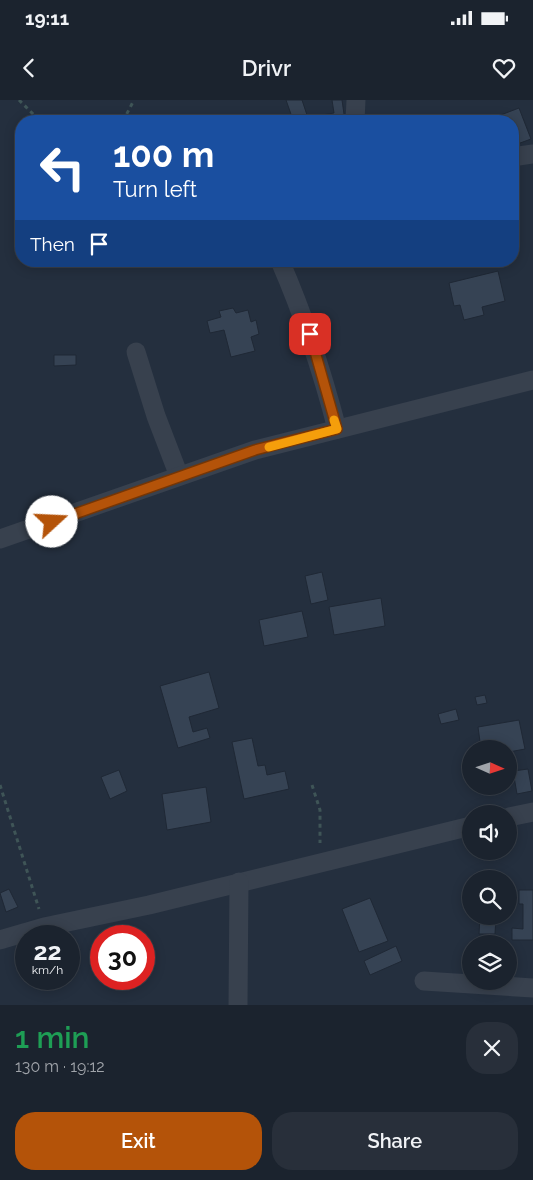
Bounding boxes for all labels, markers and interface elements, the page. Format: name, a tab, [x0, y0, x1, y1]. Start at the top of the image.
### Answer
text: 19:11	[25, 7, 69, 29]
icon: back	[15, 54, 43, 82]
icon: heart	[490, 54, 518, 82]
text: Drivr	[242, 55, 291, 81]
text: 100 m	[113, 134, 214, 175]
icon: left	[30, 135, 95, 200]
text: Turn left	[113, 176, 197, 202]
icon: arrive	[85, 230, 113, 258]
text: Then	[30, 233, 75, 255]
pin	[289, 313, 331, 355]
icon: arrive	[296, 320, 324, 348]
position arrow	[25, 495, 77, 547]
north arrow	[462, 740, 518, 795]
map controls	[462, 740, 517, 990]
button: sound	[462, 805, 517, 860]
button: search	[462, 870, 517, 925]
speed limit sign: 30	[90, 925, 155, 990]
button: layers	[462, 935, 517, 990]
text: 22	[33, 936, 62, 966]
text: km/h	[32, 963, 63, 977]
text: 1 min	[15, 1020, 90, 1055]
button: close	[466, 1022, 518, 1074]
text: 130 m · 19:12	[15, 1057, 105, 1076]
button: Exit	[15, 1112, 262, 1170]
button: Share	[272, 1112, 518, 1170]

